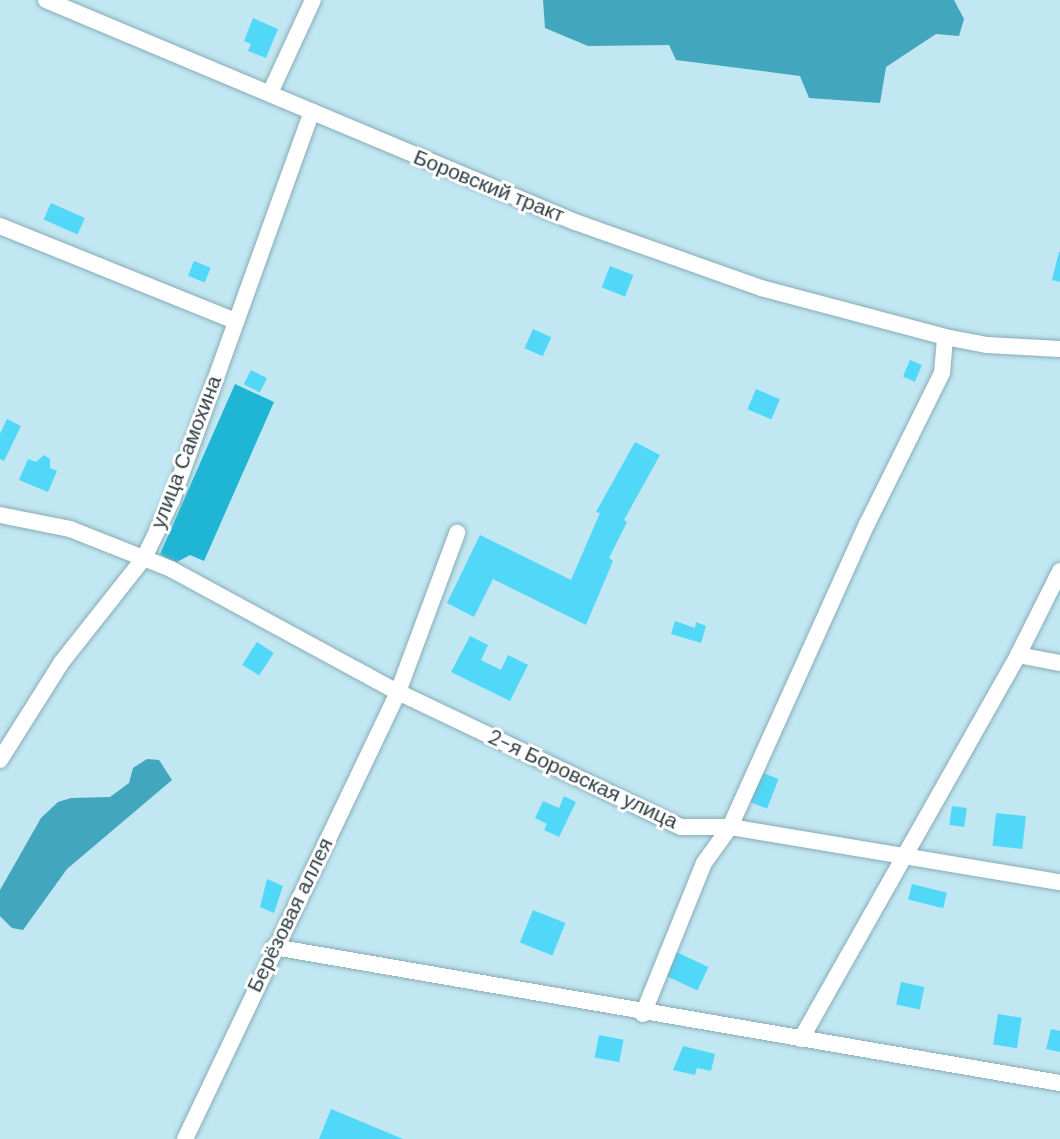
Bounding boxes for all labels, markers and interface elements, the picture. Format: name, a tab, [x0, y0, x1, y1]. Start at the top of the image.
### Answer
street label: Боровский тракт	[410, 144, 568, 228]
street label: улица Самохина	[145, 372, 227, 532]
street label: 2-я Боровская улица	[484, 724, 682, 834]
street label: Берёзовая аллея	[242, 834, 338, 996]

